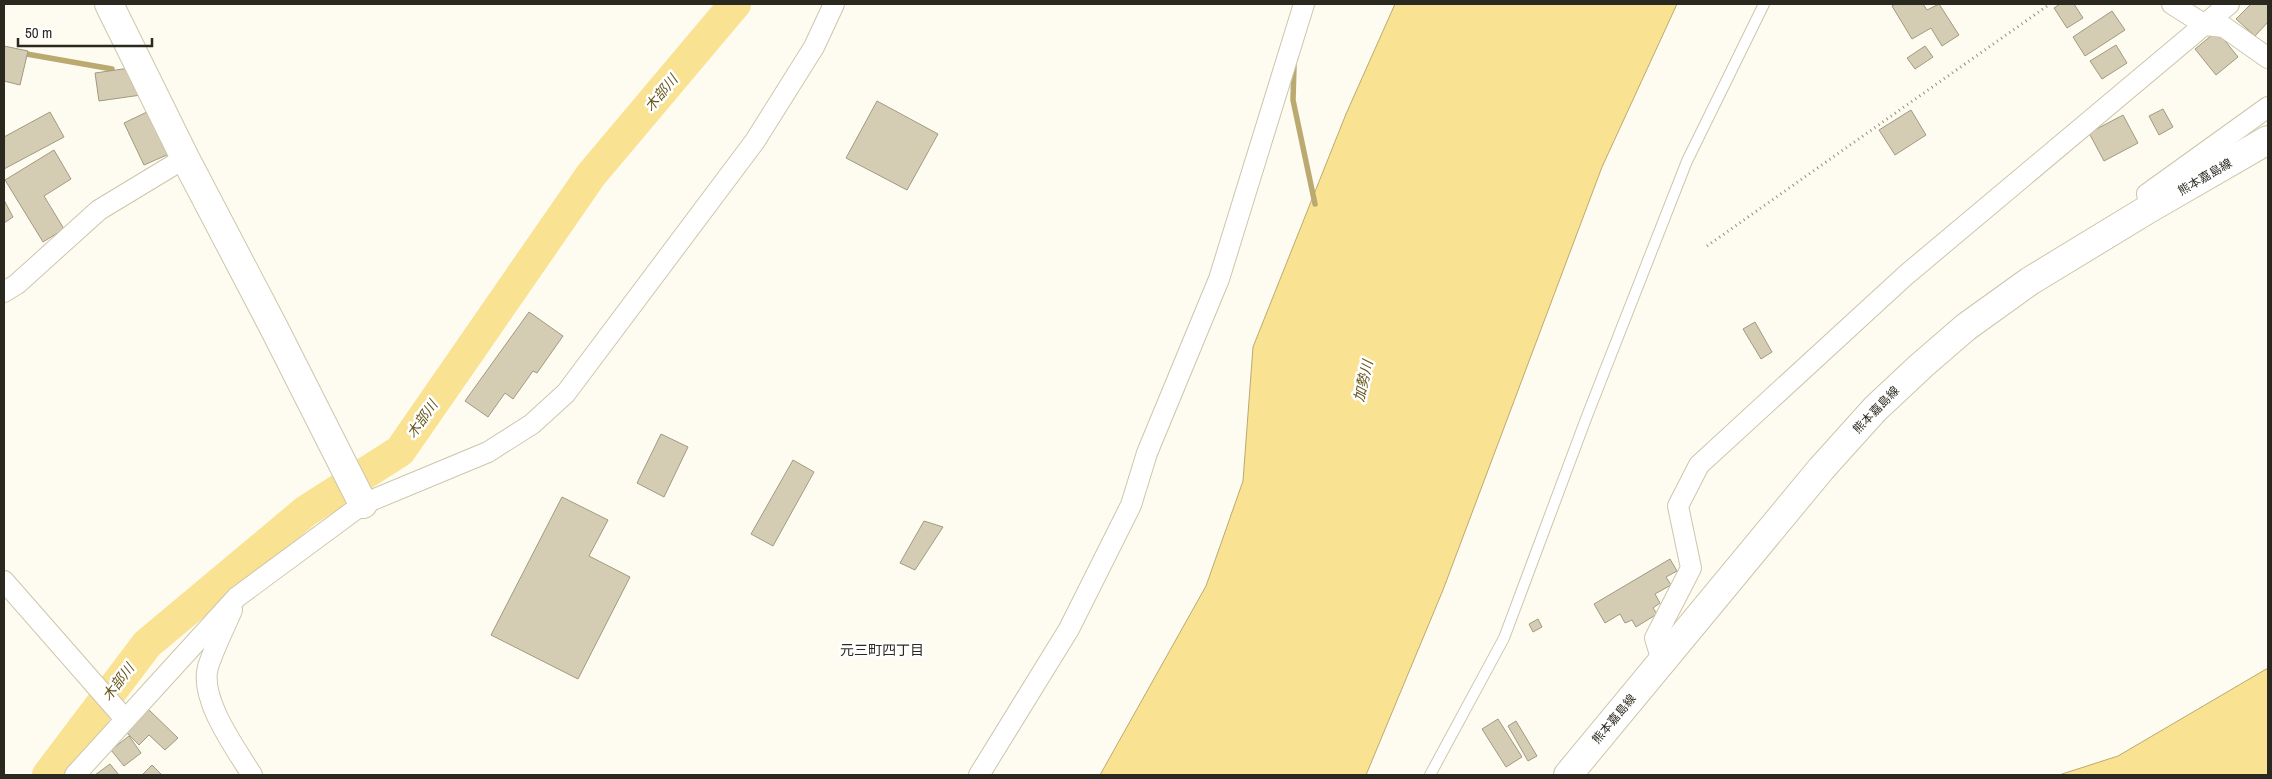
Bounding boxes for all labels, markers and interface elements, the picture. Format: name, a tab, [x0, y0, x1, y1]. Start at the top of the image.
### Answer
scale bar	[18, 15, 151, 47]
text: 50 m	[25, 22, 52, 43]
water label: 木部川	[641, 70, 683, 115]
street label: 熊本嘉島線	[2175, 155, 2235, 199]
water label: 加勢川	[1350, 357, 1377, 403]
street label: 熊本嘉島線	[1849, 383, 1903, 437]
water label: 木部川	[403, 395, 443, 441]
district label: 元三町四丁目	[840, 641, 924, 659]
water label: 木部川	[98, 658, 139, 704]
street label: 熊本嘉島線	[1589, 691, 1639, 747]

